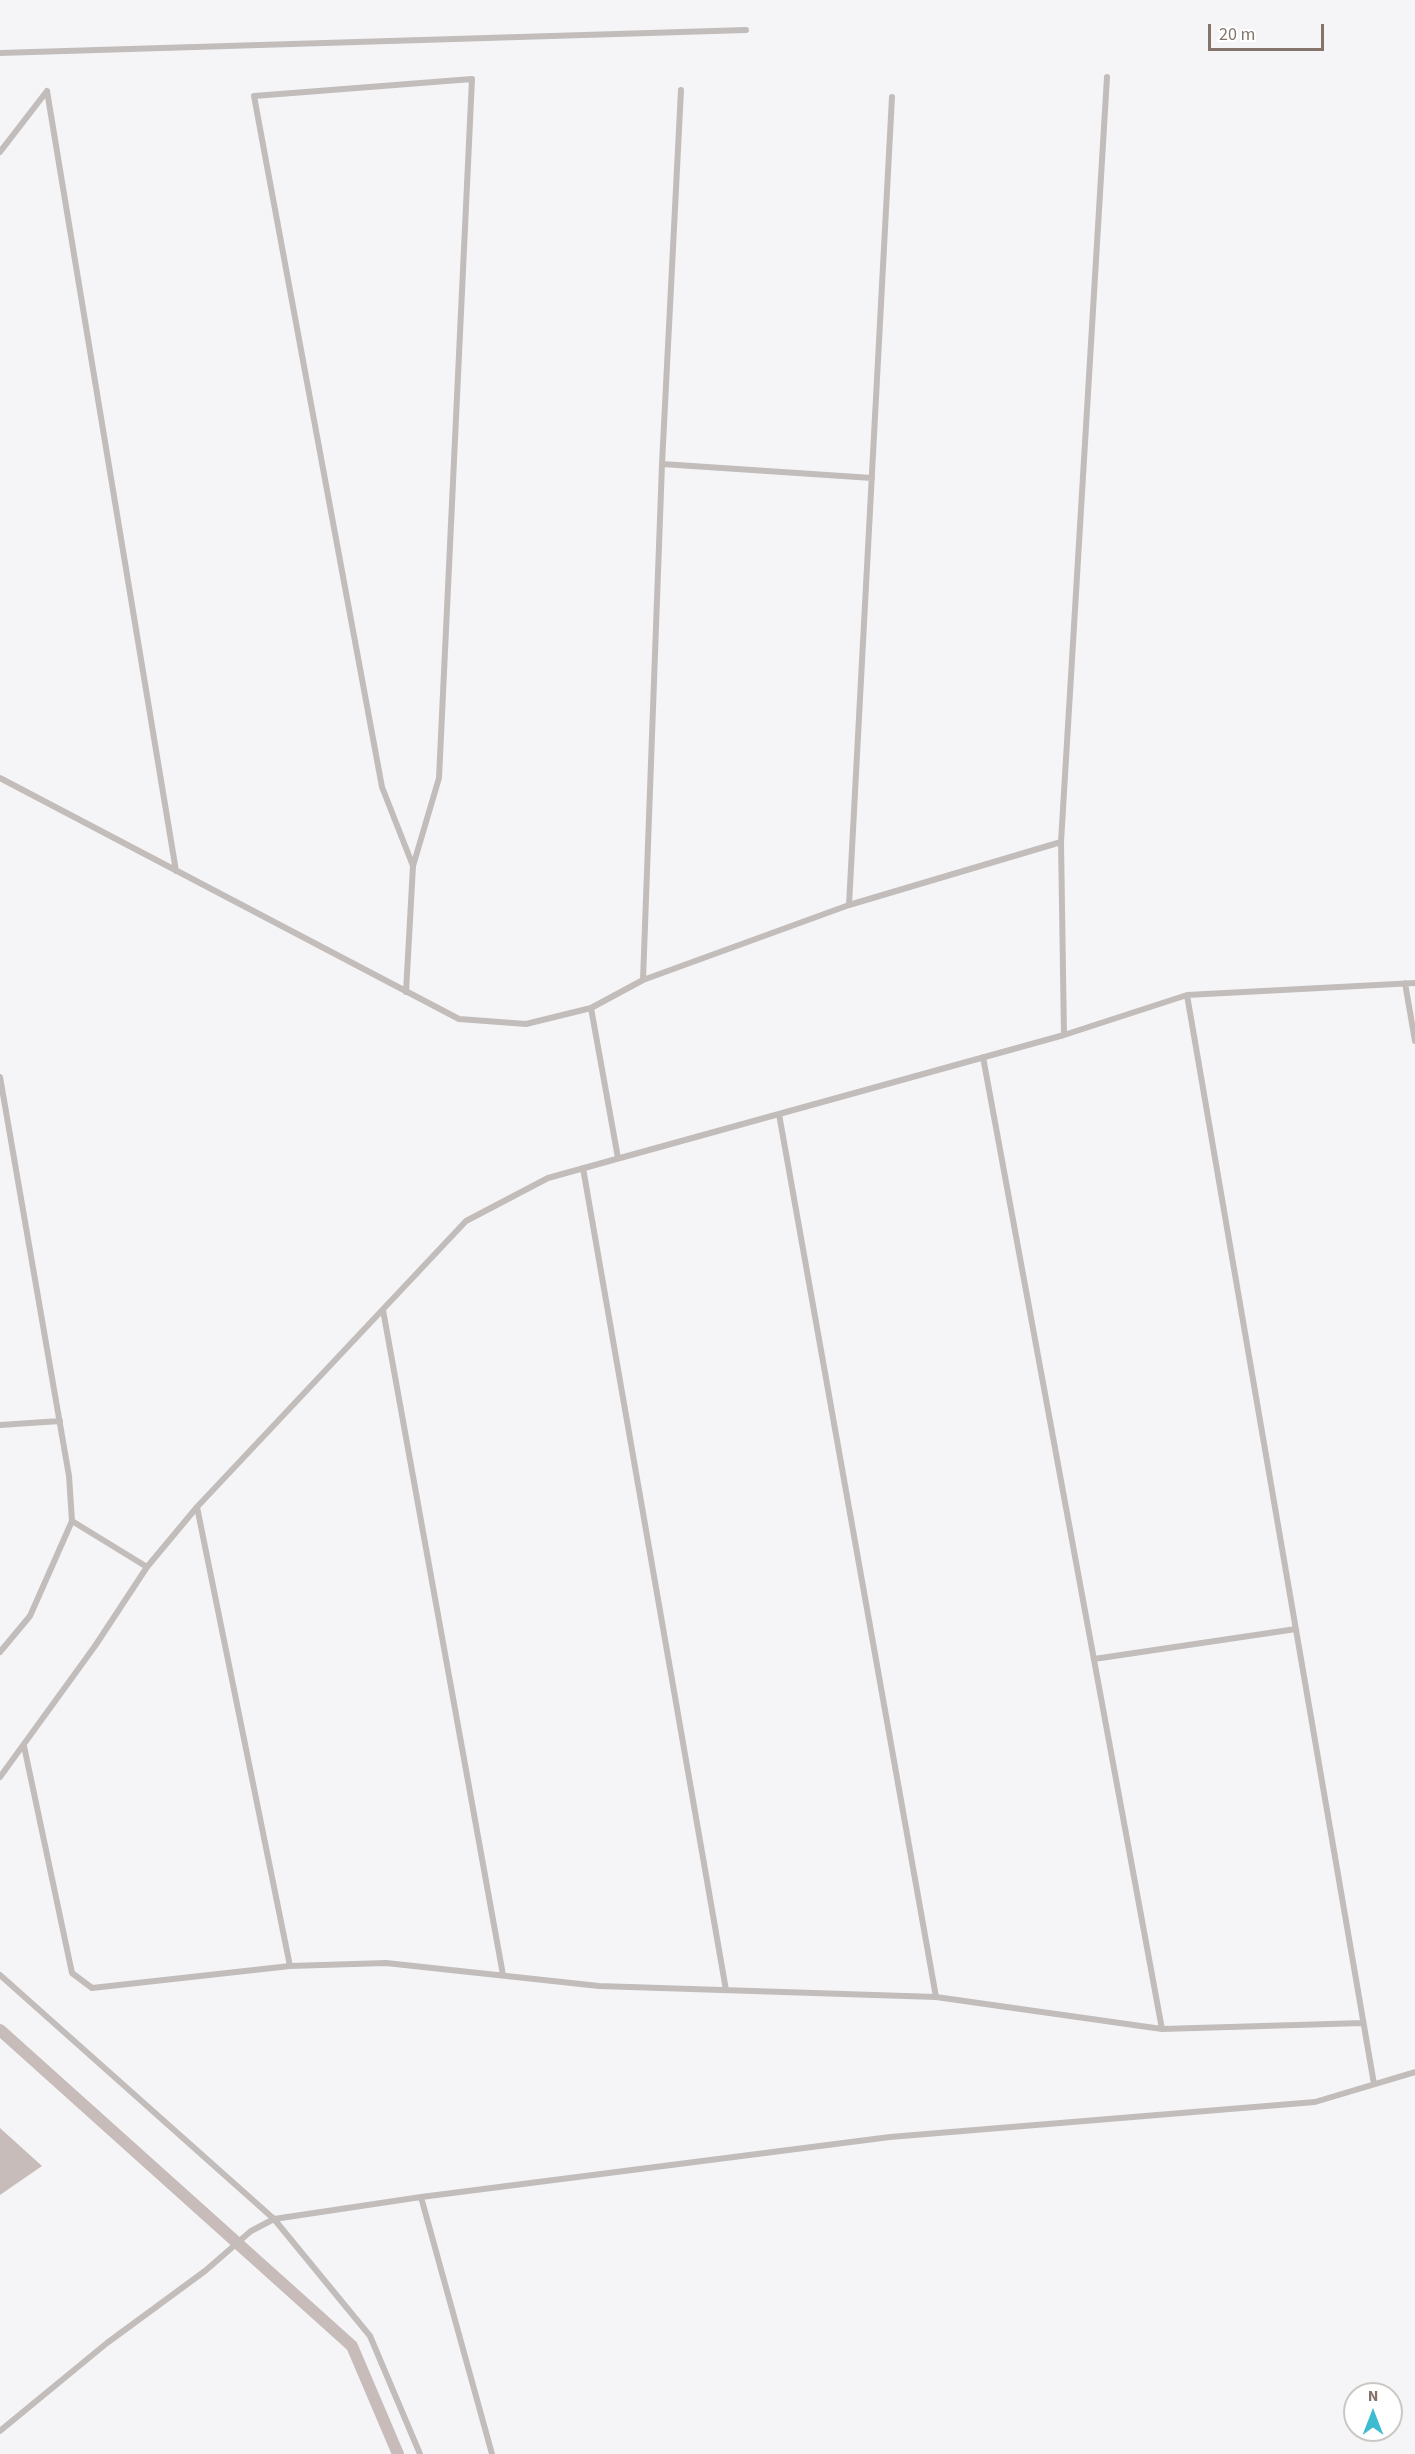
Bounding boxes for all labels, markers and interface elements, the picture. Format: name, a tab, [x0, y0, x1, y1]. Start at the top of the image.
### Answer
scale bar	[1211, 12, 1326, 50]
text: 20 m	[1219, 22, 1255, 47]
north arrow	[1343, 2382, 1403, 2442]
text: N	[1368, 2385, 1378, 2407]

